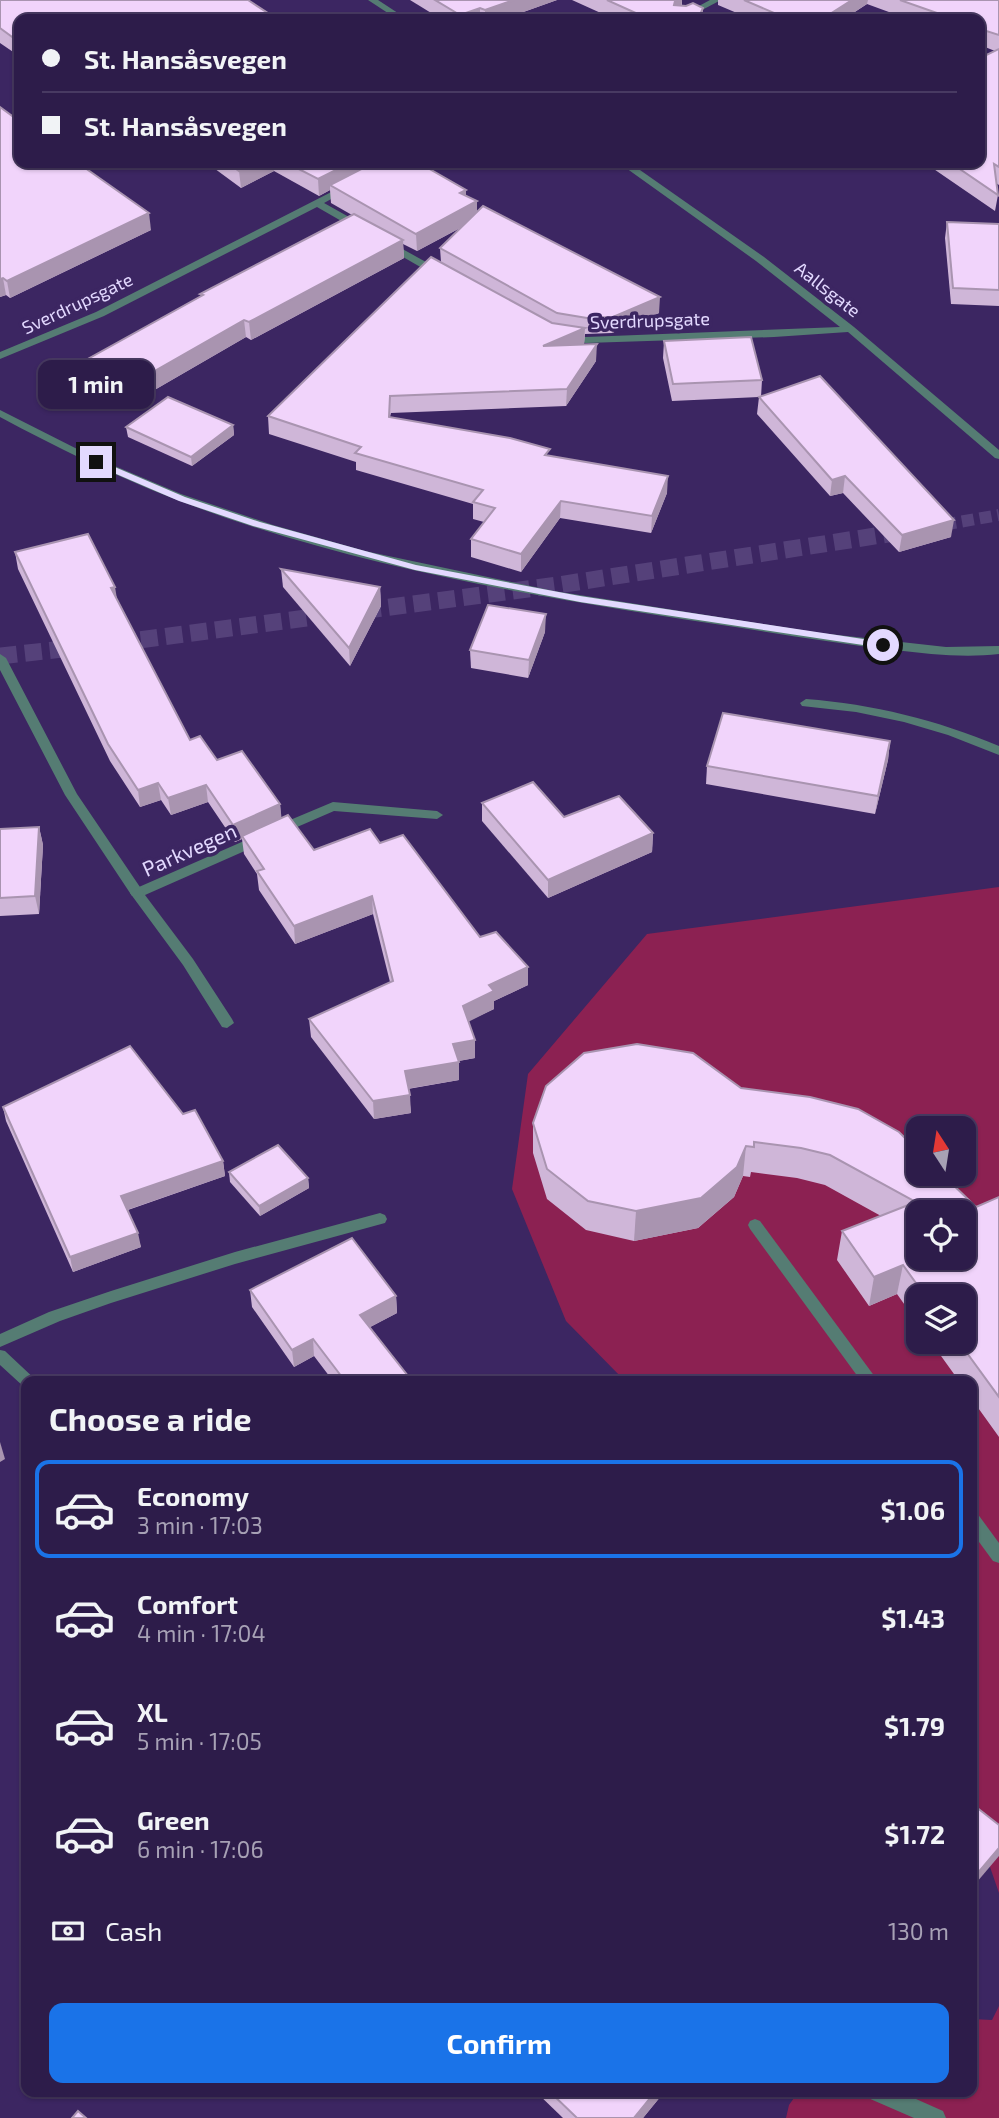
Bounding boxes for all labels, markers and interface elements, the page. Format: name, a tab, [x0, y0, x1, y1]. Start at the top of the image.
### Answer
text: St. Hansåsvegen	[84, 43, 287, 74]
text: St. Hansåsvegen	[84, 110, 287, 141]
street label: Aallsgate	[791, 257, 865, 321]
street label: Sverdrupsgate	[18, 268, 136, 338]
street label: Sverdrupsgate	[590, 307, 710, 333]
callout: 1 min	[38, 360, 154, 410]
text: 1 min	[68, 370, 124, 398]
route end	[80, 446, 112, 478]
route start	[867, 629, 899, 661]
street label: Parkvegen	[138, 817, 240, 881]
north arrow	[906, 1116, 976, 1186]
map controls	[906, 1116, 976, 1354]
button: locate	[906, 1200, 976, 1270]
button: layers	[906, 1284, 976, 1354]
text: Choose a ride	[49, 1399, 252, 1437]
icon: car	[53, 1478, 116, 1541]
text: Economy	[137, 1480, 249, 1511]
text: $1.06	[881, 1494, 945, 1525]
text: 3 min · 17:03	[137, 1511, 263, 1539]
icon: car	[53, 1586, 116, 1649]
text: Comfort	[137, 1588, 238, 1619]
text: $1.43	[881, 1602, 945, 1633]
text: 4 min · 17:04	[137, 1619, 266, 1647]
icon: car	[53, 1694, 116, 1757]
text: XL	[137, 1696, 168, 1727]
text: $1.79	[884, 1710, 945, 1741]
text: 5 min · 17:05	[137, 1727, 262, 1755]
icon: car	[53, 1802, 116, 1865]
text: Green	[137, 1804, 210, 1835]
text: $1.72	[884, 1818, 945, 1849]
text: 6 min · 17:06	[137, 1835, 264, 1863]
icon: cash	[49, 1912, 87, 1950]
text: Cash	[105, 1915, 162, 1946]
text: 130 m	[888, 1917, 949, 1945]
button: Confirm	[49, 2003, 949, 2083]

